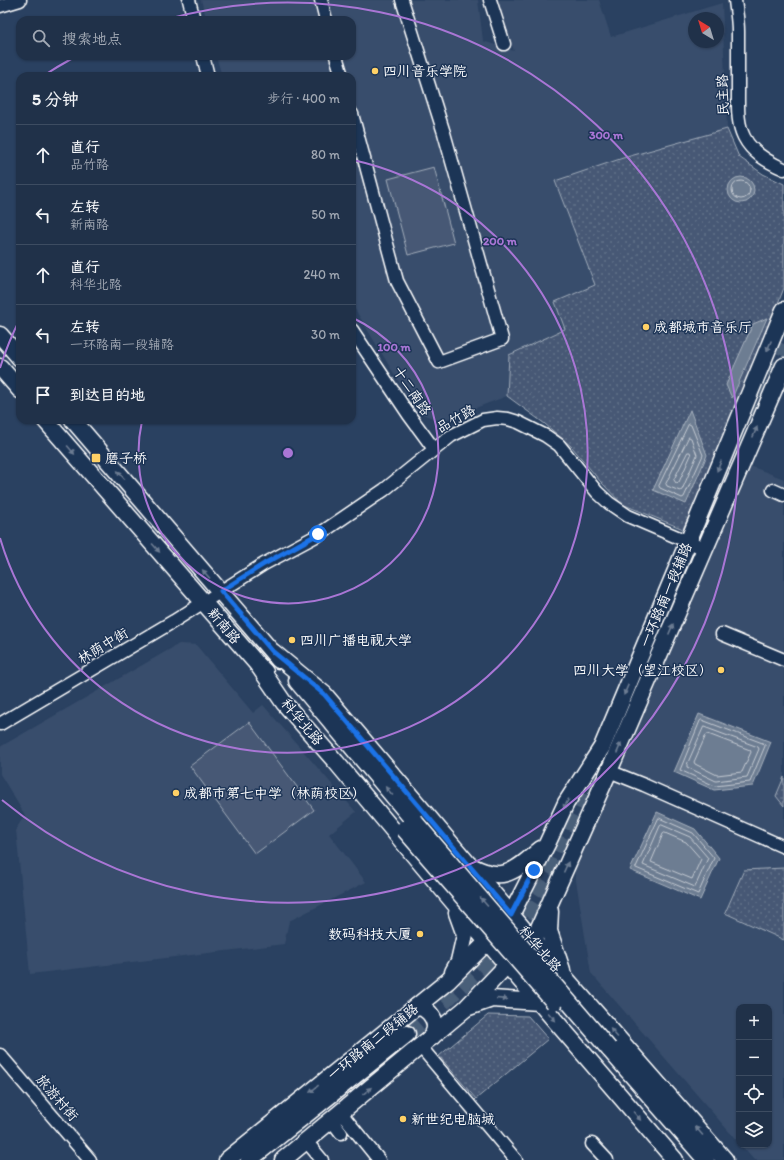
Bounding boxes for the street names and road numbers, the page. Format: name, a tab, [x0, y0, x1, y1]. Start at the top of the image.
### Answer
street label: 民主路	[714, 74, 732, 116]
street label: 十二南路	[389, 363, 435, 419]
street label: 品竹路	[434, 401, 478, 437]
street label: 一环路南一段辅路	[636, 540, 696, 650]
street label: 新南路	[204, 604, 244, 648]
street label: 林荫中街	[75, 624, 131, 668]
street label: 科华北路	[277, 695, 327, 749]
street label: 科华北路	[515, 922, 565, 976]
street label: 一环路南二段辅路	[324, 1000, 422, 1084]
street label: 旅游村街	[32, 1071, 82, 1125]

